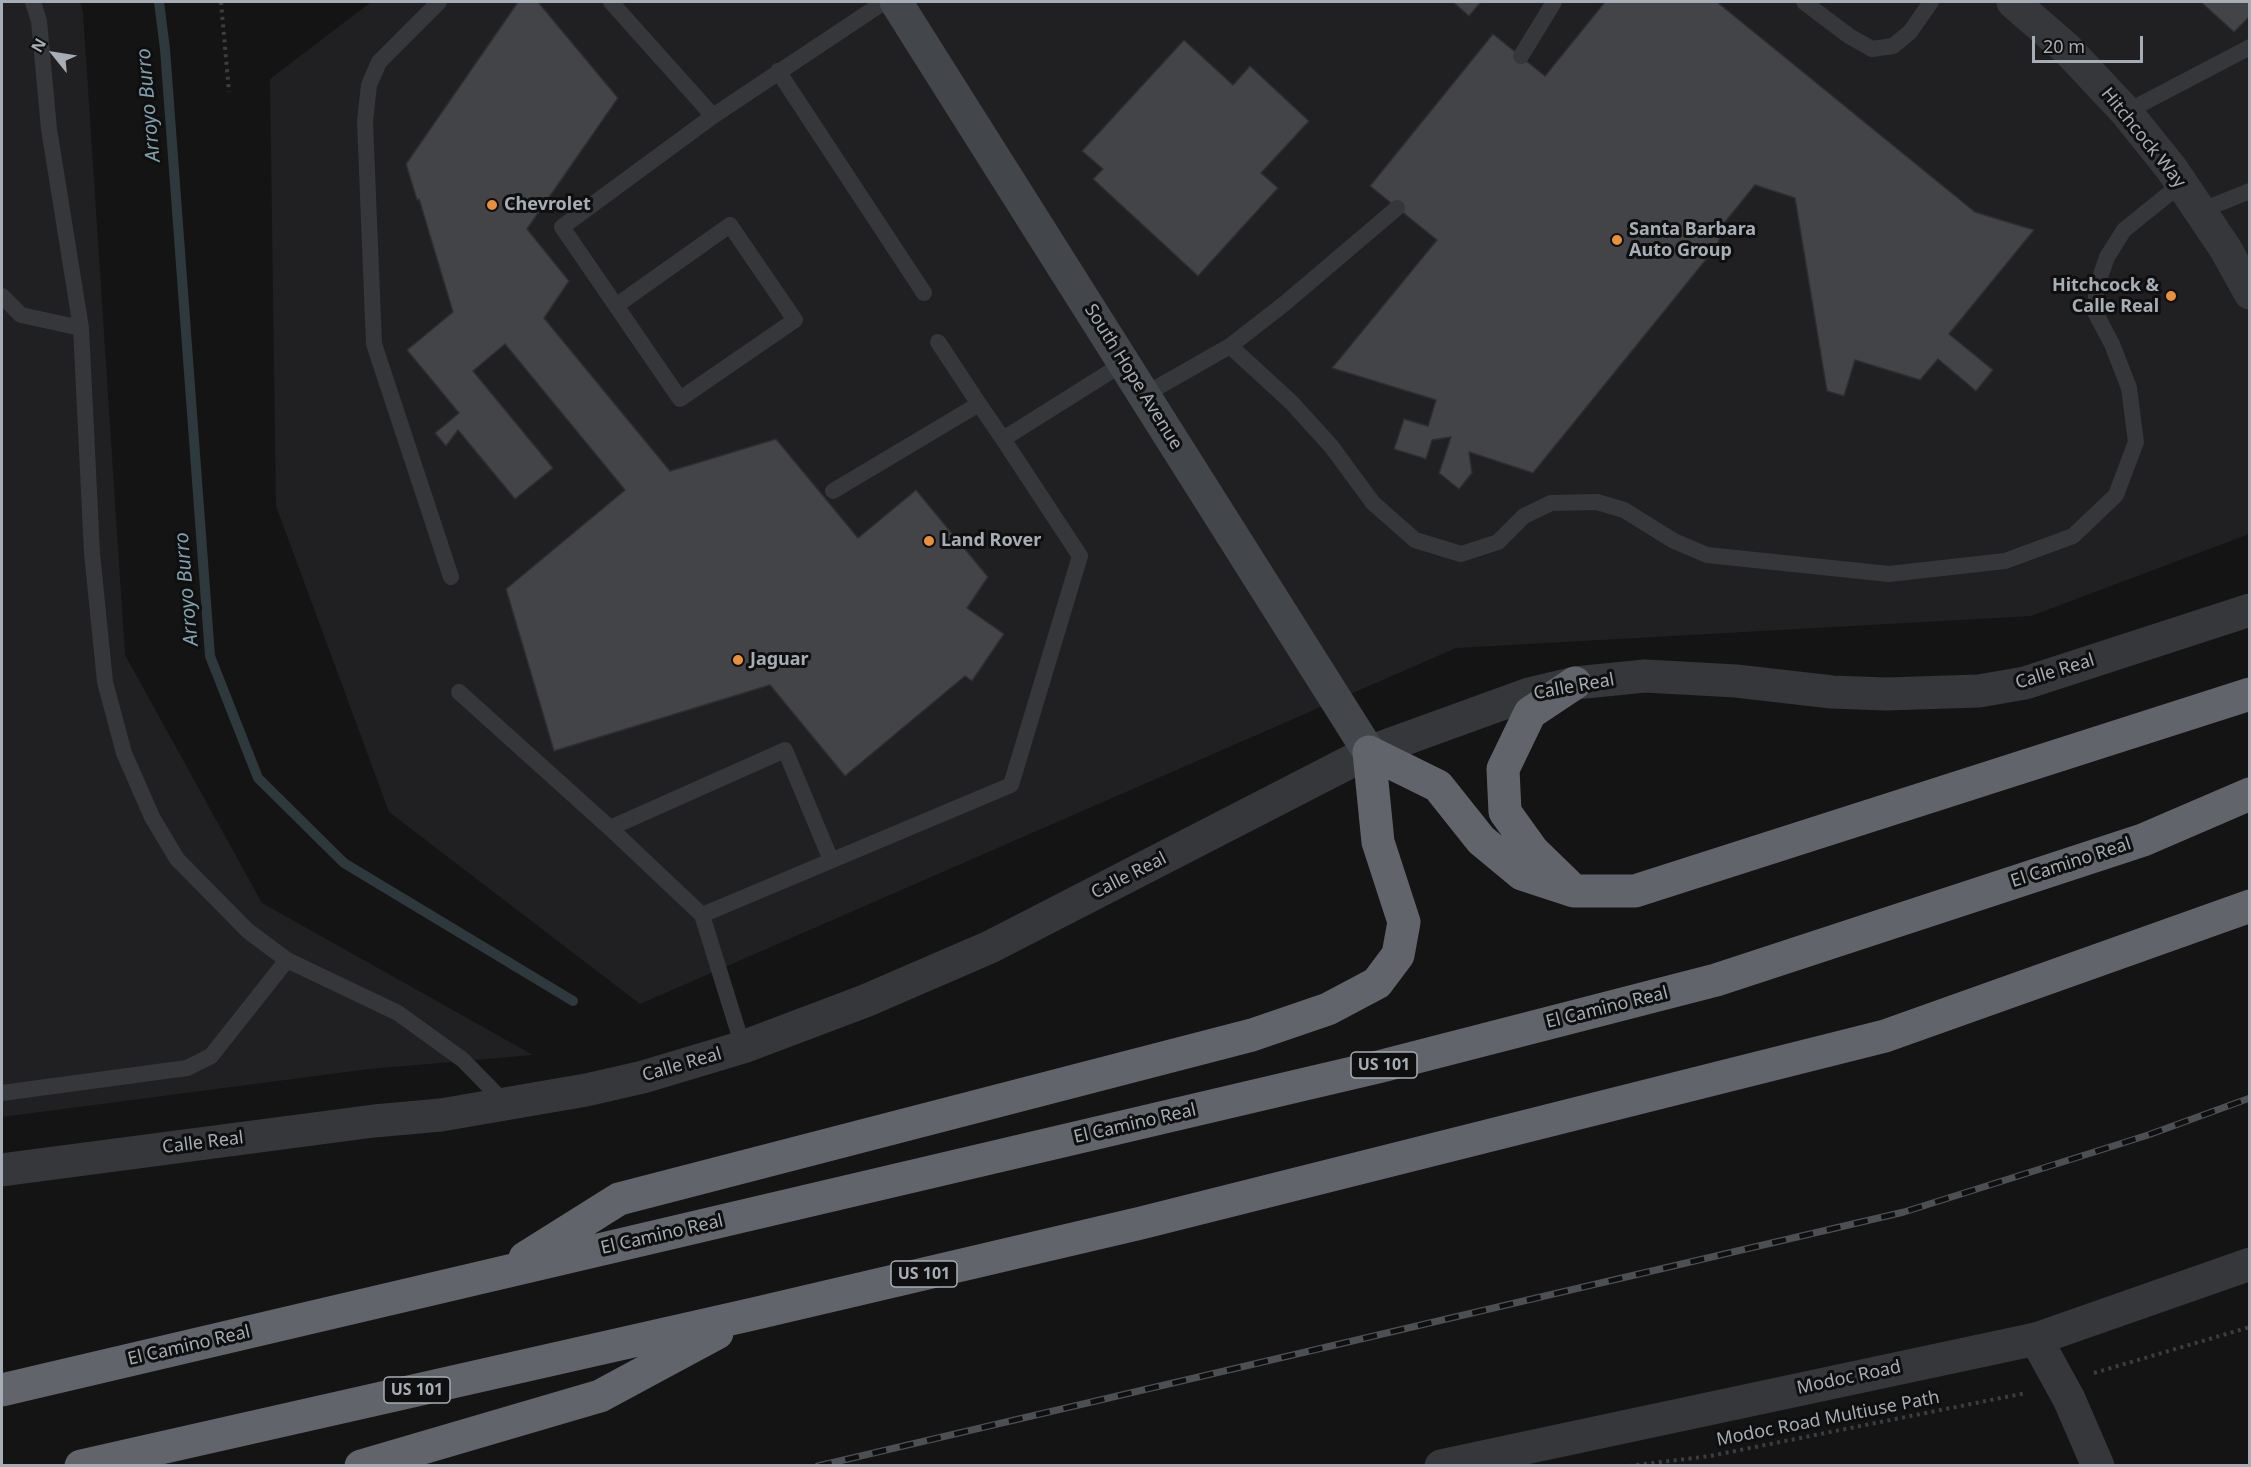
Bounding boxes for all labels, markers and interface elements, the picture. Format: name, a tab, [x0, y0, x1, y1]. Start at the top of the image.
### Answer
north arrow	[24, 24, 84, 84]
scale bar	[2035, 24, 2146, 62]
text: N	[26, 34, 51, 56]
text: 20 m	[2043, 34, 2085, 58]
water label: Arroyo Burro	[132, 47, 166, 163]
street label: Hitchcock Way	[2096, 84, 2190, 192]
place label: Chevrolet	[504, 194, 591, 216]
marker: Chevrolet	[485, 198, 499, 212]
place label: Santa Barbara Auto Group	[1629, 219, 1756, 262]
marker: Santa Barbara Auto Group	[1610, 233, 1624, 247]
place label: Hitchcock & Calle Real	[2052, 275, 2159, 318]
marker: Hitchcock & Calle Real	[2164, 289, 2178, 303]
street label: South Hope Avenue	[1079, 300, 1187, 454]
place label: Land Rover	[941, 530, 1041, 552]
water label: Arroyo Burro	[170, 531, 204, 647]
marker: Land Rover	[922, 534, 936, 548]
place label: Jaguar	[750, 649, 809, 671]
street label: Calle Real	[2013, 650, 2097, 694]
marker: Jaguar	[731, 653, 745, 667]
street label: Calle Real	[1532, 669, 1616, 705]
street label: El Camino Real	[2008, 833, 2134, 893]
street label: Calle Real	[1088, 848, 1170, 904]
street label: El Camino Real	[1544, 982, 1670, 1034]
street label: Calle Real	[640, 1043, 724, 1087]
road number: US 101	[1351, 1052, 1417, 1078]
street label: El Camino Real	[1072, 1099, 1198, 1149]
street label: Calle Real	[161, 1127, 245, 1159]
street label: El Camino Real	[599, 1210, 725, 1260]
road number: US 101	[891, 1261, 957, 1287]
street label: El Camino Real	[126, 1321, 252, 1371]
street label: Modoc Road	[1795, 1356, 1903, 1400]
road number: US 101	[384, 1377, 450, 1403]
street label: Modoc Road Multiuse Path	[1715, 1387, 1941, 1451]

